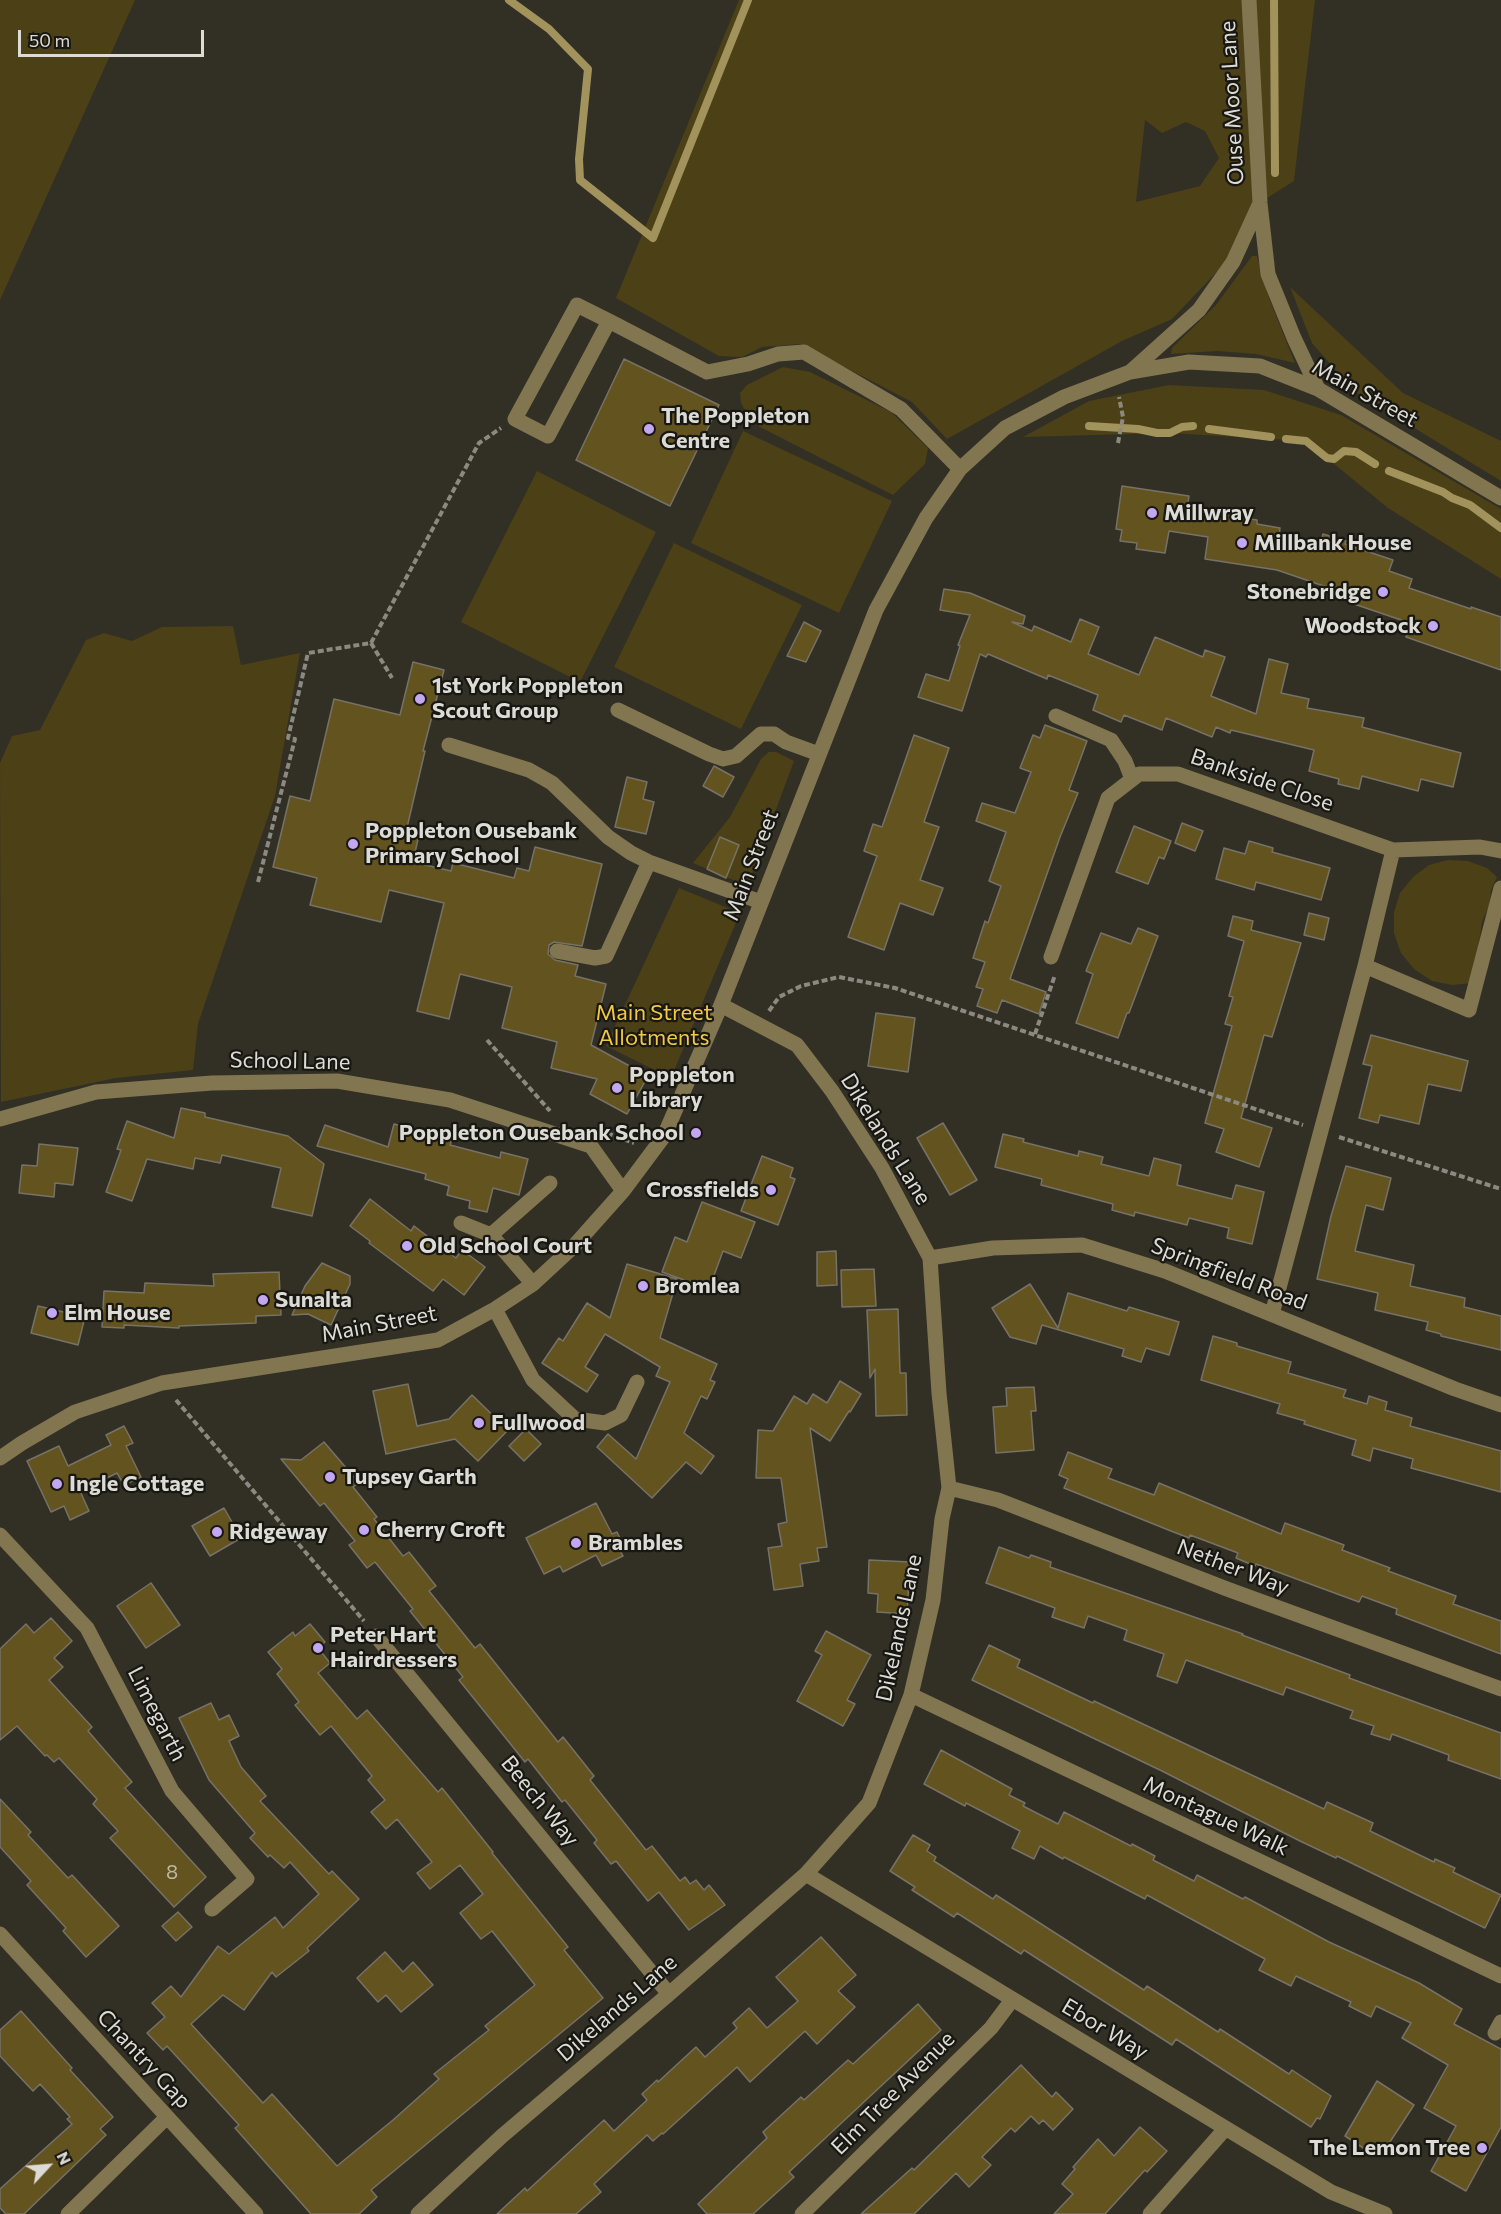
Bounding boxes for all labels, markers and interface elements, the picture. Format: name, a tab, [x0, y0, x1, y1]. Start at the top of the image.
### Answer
scale bar	[21, 18, 207, 56]
street label: Ouse Moor Lane	[1215, 20, 1249, 186]
text: 50 m	[29, 29, 70, 51]
street label: Main Street	[1307, 353, 1423, 433]
place label: The Poppleton Centre	[661, 403, 809, 454]
marker: The Poppleton Centre	[642, 422, 656, 436]
place label: Millwray	[1164, 500, 1254, 526]
marker: Millwray	[1145, 506, 1159, 520]
place label: Millbank House	[1254, 530, 1412, 556]
marker: Millbank House	[1235, 536, 1249, 550]
place label: Stonebridge	[1247, 579, 1371, 605]
marker: Stonebridge	[1376, 585, 1390, 599]
place label: Woodstock	[1305, 613, 1421, 639]
marker: Woodstock	[1426, 619, 1440, 633]
place label: 1st York Poppleton Scout Group	[432, 673, 623, 724]
marker: 1st York Poppleton Scout Group	[413, 692, 427, 706]
street label: Bankside Close	[1187, 743, 1337, 817]
street label: Main Street	[718, 806, 784, 924]
place label: Poppleton Ousebank Primary School	[365, 818, 577, 870]
marker: Poppleton Ousebank Primary School	[346, 837, 360, 851]
park label: Main Street Allotments	[595, 1000, 713, 1052]
street label: School Lane	[229, 1047, 351, 1075]
place label: Poppleton Library	[629, 1062, 735, 1114]
street label: Dikelands Lane	[835, 1068, 937, 1210]
marker: Poppleton Library	[610, 1081, 624, 1095]
place label: Poppleton Ousebank School	[399, 1120, 684, 1146]
marker: Poppleton Ousebank School	[689, 1126, 703, 1140]
place label: Crossfields	[646, 1177, 759, 1203]
marker: Crossfields	[764, 1183, 778, 1197]
street label: Springfield Road	[1147, 1232, 1311, 1316]
place label: Old School Court	[419, 1233, 592, 1259]
marker: Old School Court	[400, 1239, 414, 1253]
place label: Bromlea	[655, 1273, 740, 1299]
marker: Bromlea	[636, 1279, 650, 1293]
place label: Sunalta	[275, 1287, 352, 1313]
marker: Sunalta	[256, 1293, 270, 1307]
place label: Elm House	[64, 1300, 171, 1326]
street label: Main Street	[319, 1300, 439, 1348]
marker: Elm House	[45, 1306, 59, 1320]
place label: Fullwood	[491, 1410, 585, 1436]
marker: Fullwood	[472, 1416, 486, 1430]
place label: Tupsey Garth	[342, 1464, 477, 1490]
marker: Tupsey Garth	[323, 1470, 337, 1484]
place label: Ingle Cottage	[69, 1471, 204, 1497]
marker: Ingle Cottage	[50, 1477, 64, 1491]
place label: Cherry Croft	[376, 1517, 505, 1543]
place label: Ridgeway	[229, 1519, 328, 1545]
marker: Cherry Croft	[357, 1523, 371, 1537]
marker: Ridgeway	[210, 1525, 224, 1539]
place label: Brambles	[588, 1530, 683, 1556]
street label: Nether Way	[1173, 1533, 1293, 1601]
marker: Brambles	[569, 1536, 583, 1550]
street label: Dikelands Lane	[871, 1552, 927, 1704]
place label: Peter Hart Hairdressers	[330, 1622, 457, 1674]
marker: Peter Hart Hairdressers	[311, 1641, 325, 1655]
street label: Limegarth	[122, 1662, 192, 1766]
street label: Beech Way	[495, 1750, 585, 1852]
street label: Montague Walk	[1139, 1771, 1293, 1861]
house number: 8	[166, 1860, 178, 1884]
street label: Dikelands Lane	[552, 1949, 682, 2067]
street label: Ebor Way	[1057, 1993, 1153, 2065]
street label: Chantry Gap	[91, 2004, 197, 2114]
street label: Elm Tree Avenue	[826, 2026, 960, 2160]
place label: The Lemon Tree	[1309, 2135, 1470, 2161]
north arrow	[18, 2136, 78, 2196]
marker: The Lemon Tree	[1475, 2141, 1489, 2155]
text: N	[53, 2148, 76, 2167]

